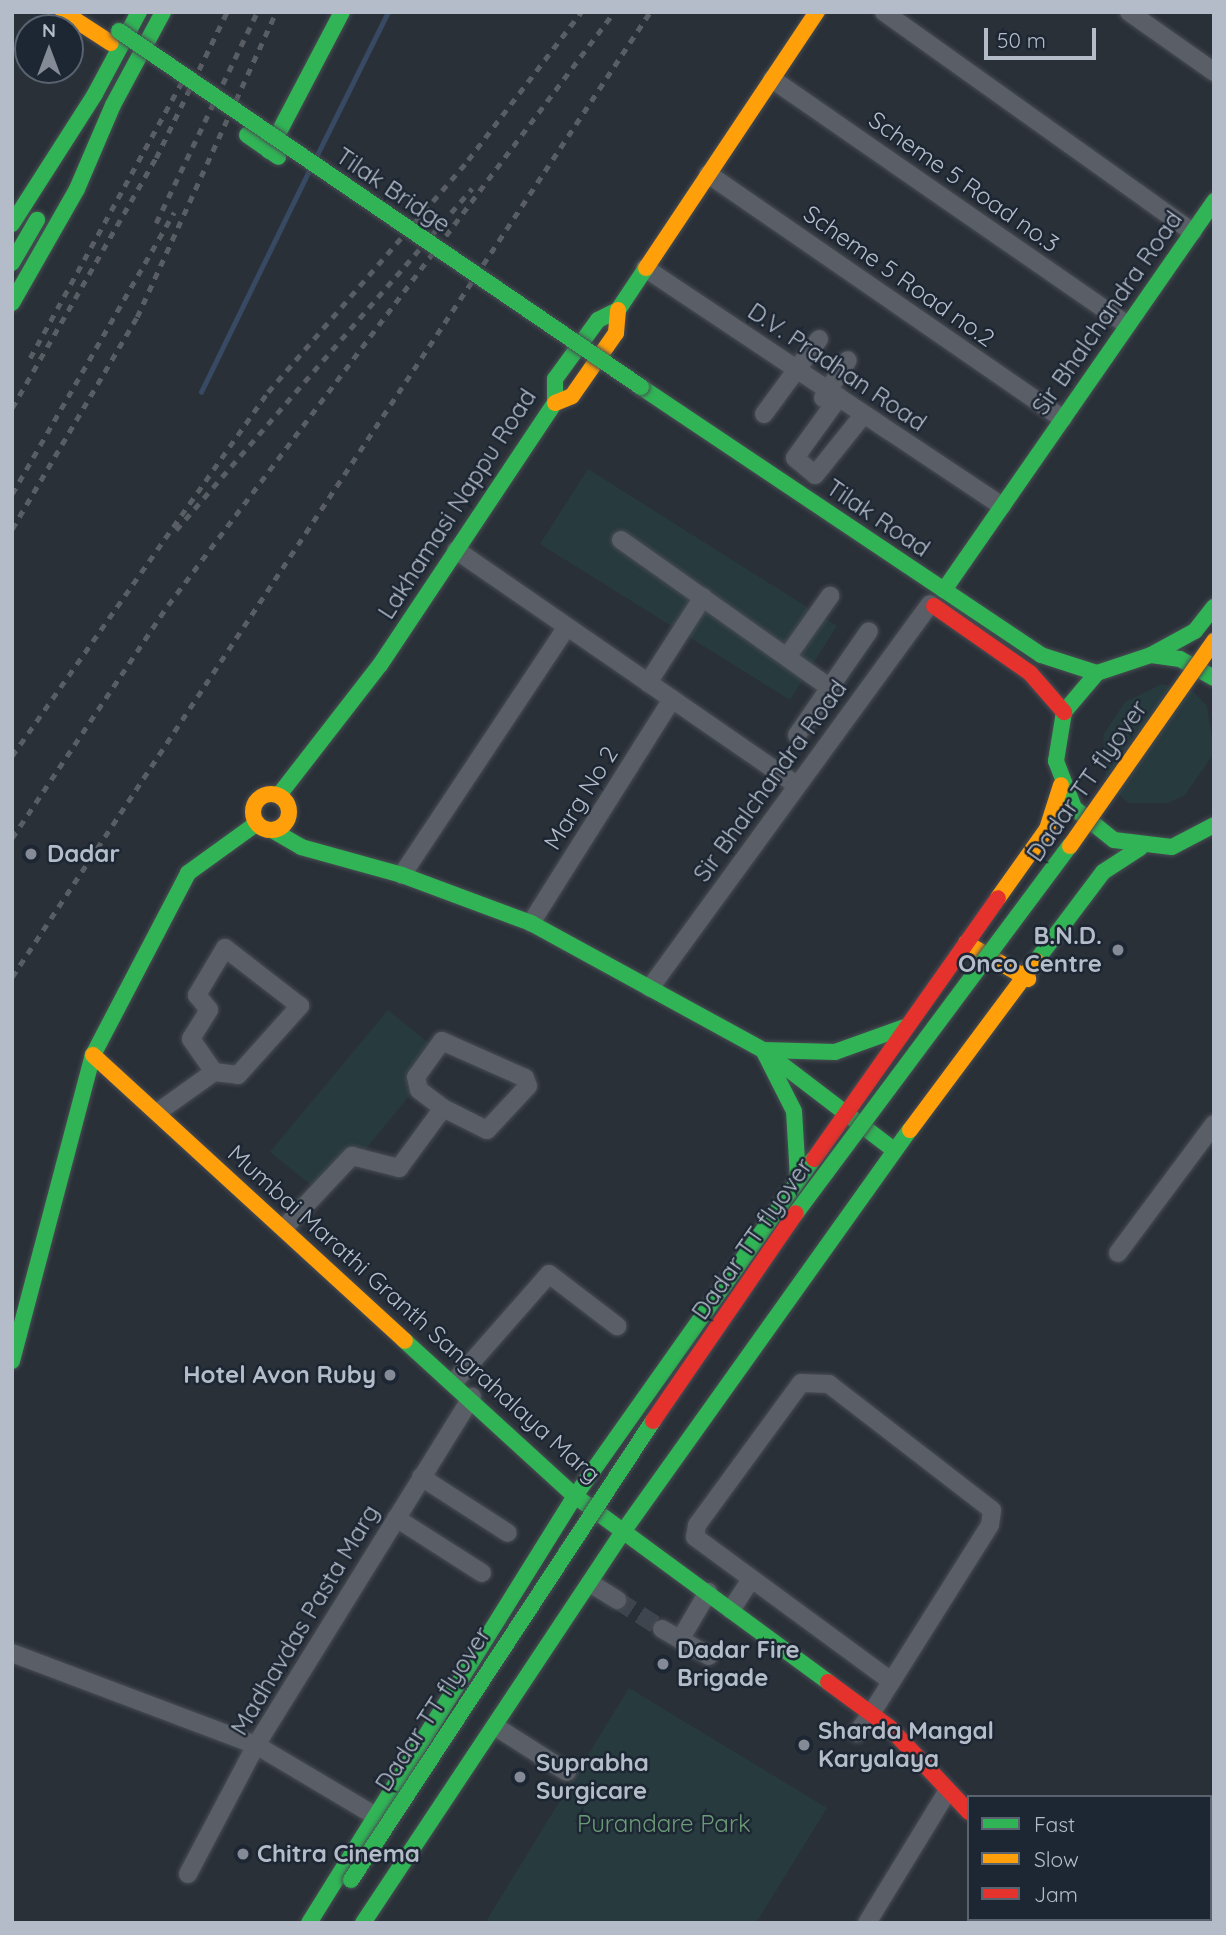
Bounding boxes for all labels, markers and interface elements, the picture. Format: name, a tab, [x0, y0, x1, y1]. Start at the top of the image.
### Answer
north arrow	[14, 14, 84, 84]
scale bar	[988, 14, 1100, 58]
text: N	[42, 18, 56, 42]
text: 50 m	[997, 27, 1046, 53]
street label: Scheme 5 Road no.3	[863, 105, 1065, 259]
street label: Tilak Bridge	[330, 141, 456, 239]
street label: Scheme 5 Road no.2	[798, 199, 1000, 353]
street label: Sir Bhalchandra Road	[1026, 206, 1188, 420]
street label: D.V. Pradhan Road	[742, 297, 932, 437]
street label: Lakhamasi Nappu Road	[372, 384, 542, 624]
street label: Tilak Road	[821, 473, 935, 563]
street label: Sir Bhalchandra Road	[687, 675, 853, 887]
street label: Dadar TT flyover	[1021, 695, 1153, 867]
street label: Marg No 2	[538, 741, 624, 855]
place label: Dadar	[47, 840, 120, 868]
marker: Dadar	[21, 844, 41, 864]
place label: B.N.D. Onco Centre	[958, 922, 1102, 978]
marker: B.N.D. Onco Centre	[1108, 940, 1128, 960]
street label: Mumbai Marathi Granth Sangrahalaya Marg	[222, 1139, 606, 1489]
street label: Dadar TT flyover	[686, 1153, 818, 1325]
place label: Hotel Avon Ruby	[183, 1361, 376, 1389]
marker: Hotel Avon Ruby	[382, 1367, 398, 1383]
street label: Madhavdas Pasta Marg	[225, 1500, 385, 1740]
street label: Dadar TT flyover	[369, 1621, 497, 1797]
place label: Dadar Fire Brigade	[677, 1636, 800, 1692]
marker: Dadar Fire Brigade	[655, 1656, 671, 1672]
place label: Sharda Mangal Karyalaya	[818, 1717, 994, 1773]
marker: Sharda Mangal Karyalaya	[796, 1737, 812, 1753]
place label: Suprabha Surgicare	[536, 1749, 649, 1805]
marker: Suprabha Surgicare	[510, 1767, 530, 1787]
legend	[967, 1795, 1212, 1921]
park label: Purandare Park	[577, 1810, 751, 1838]
text: Fast	[1034, 1811, 1075, 1837]
place label: Chitra Cinema	[257, 1840, 420, 1868]
marker: Chitra Cinema	[235, 1846, 251, 1862]
text: Slow	[1034, 1846, 1079, 1872]
text: Jam	[1034, 1881, 1078, 1907]

